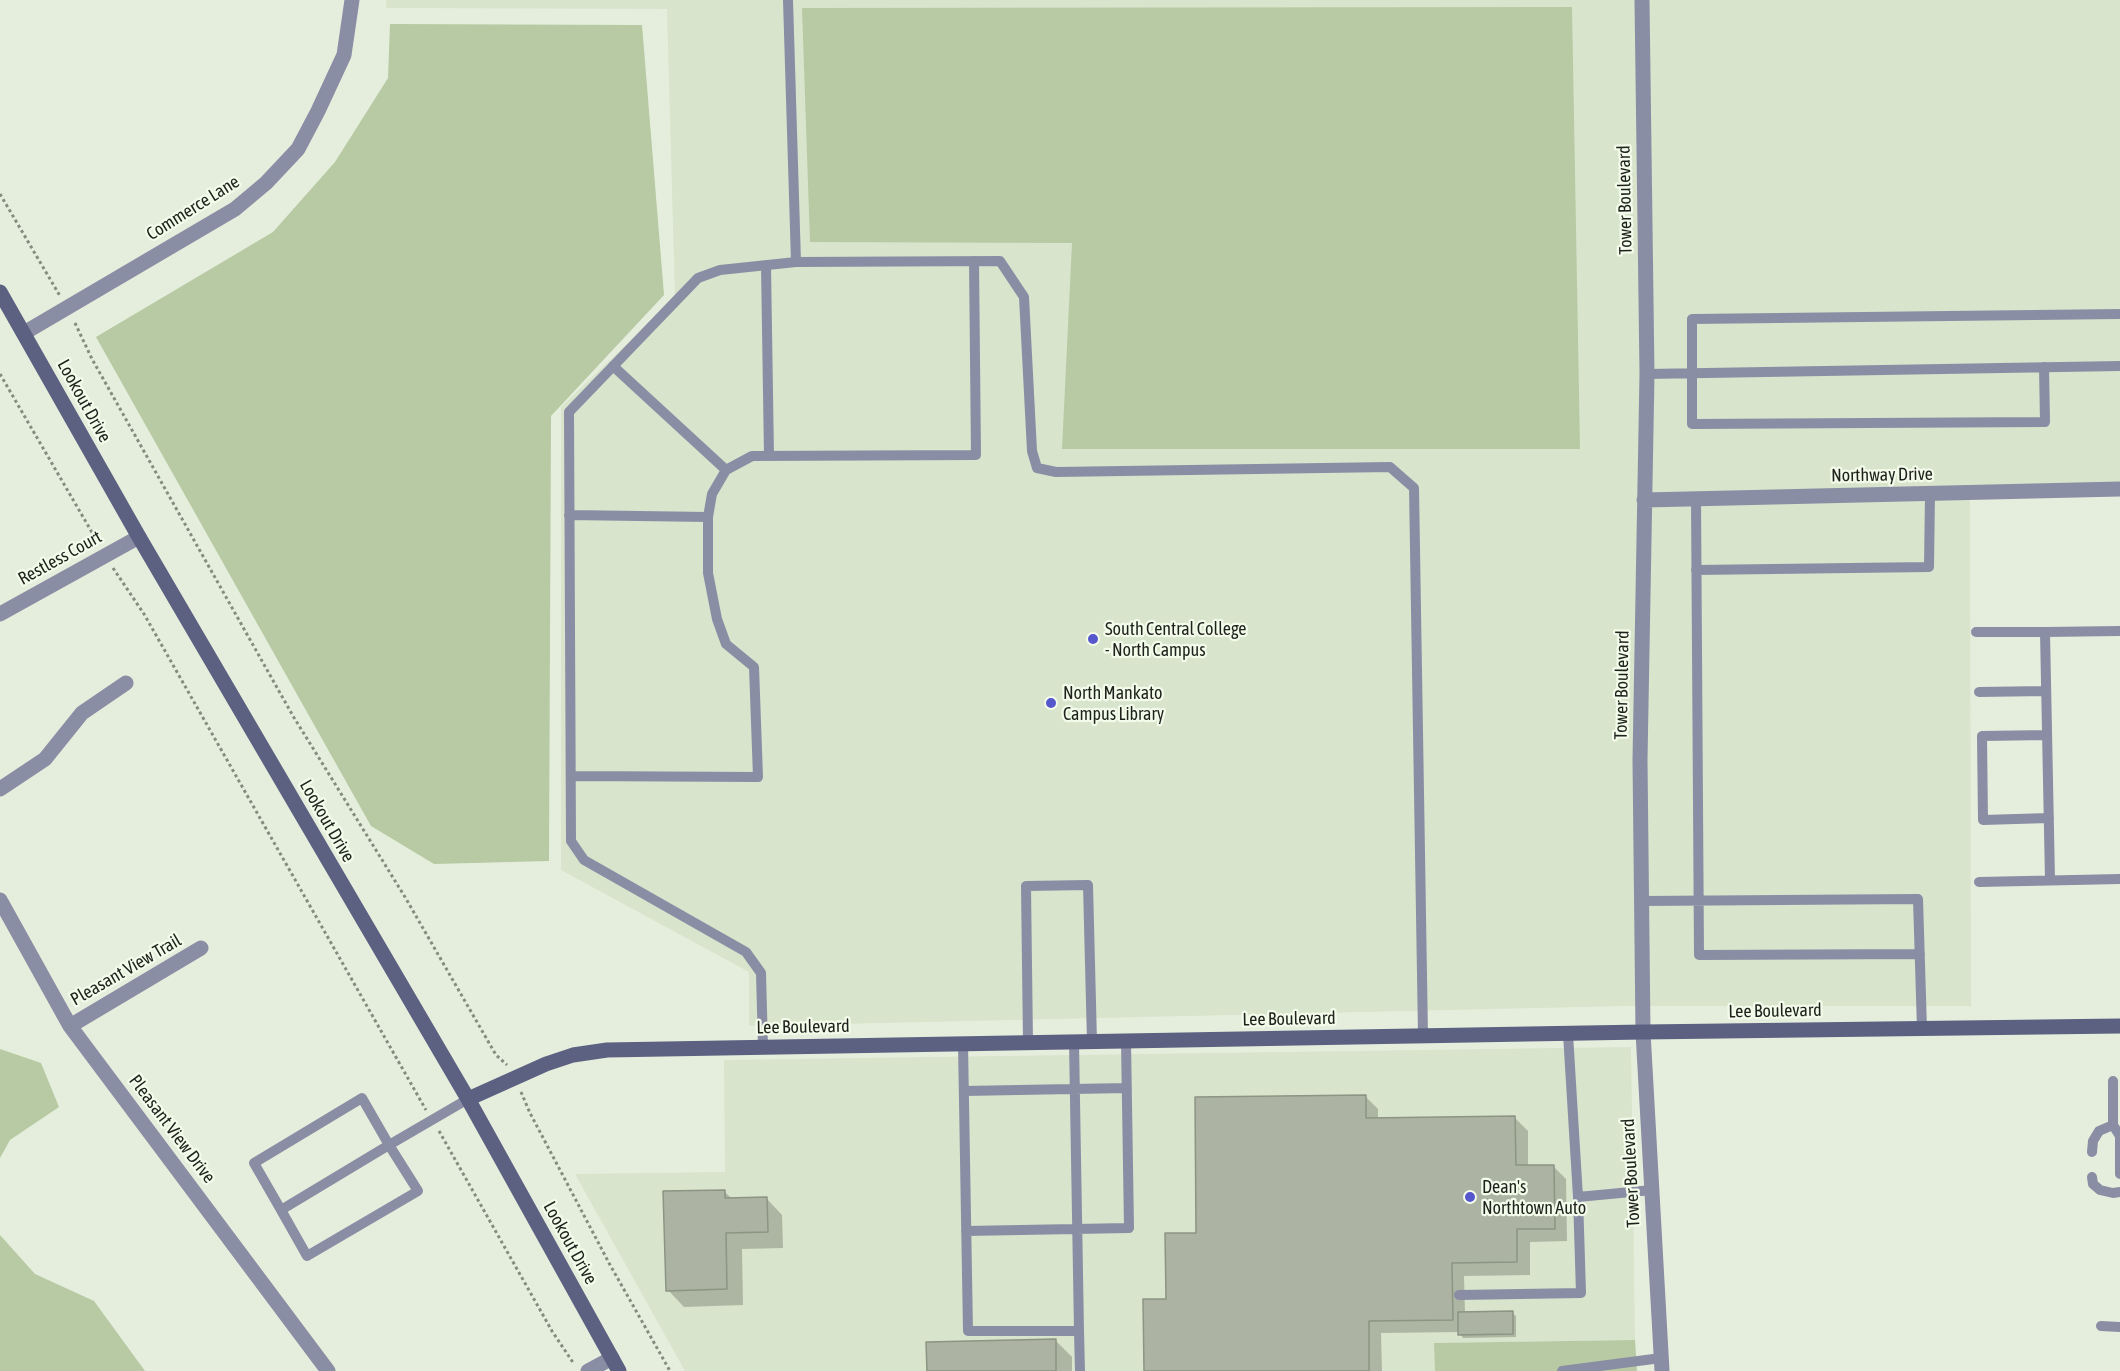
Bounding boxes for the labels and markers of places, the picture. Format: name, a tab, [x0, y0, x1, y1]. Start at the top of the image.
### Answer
place label: South Central College - North Campus	[1105, 618, 1246, 660]
marker: South Central College - North Campus	[1086, 632, 1100, 646]
place label: North Mankato Campus Library	[1063, 682, 1164, 724]
marker: North Mankato Campus Library	[1044, 696, 1058, 710]
place label: Dean's Northtown Auto	[1482, 1176, 1586, 1218]
marker: Dean's Northtown Auto	[1463, 1190, 1477, 1204]

